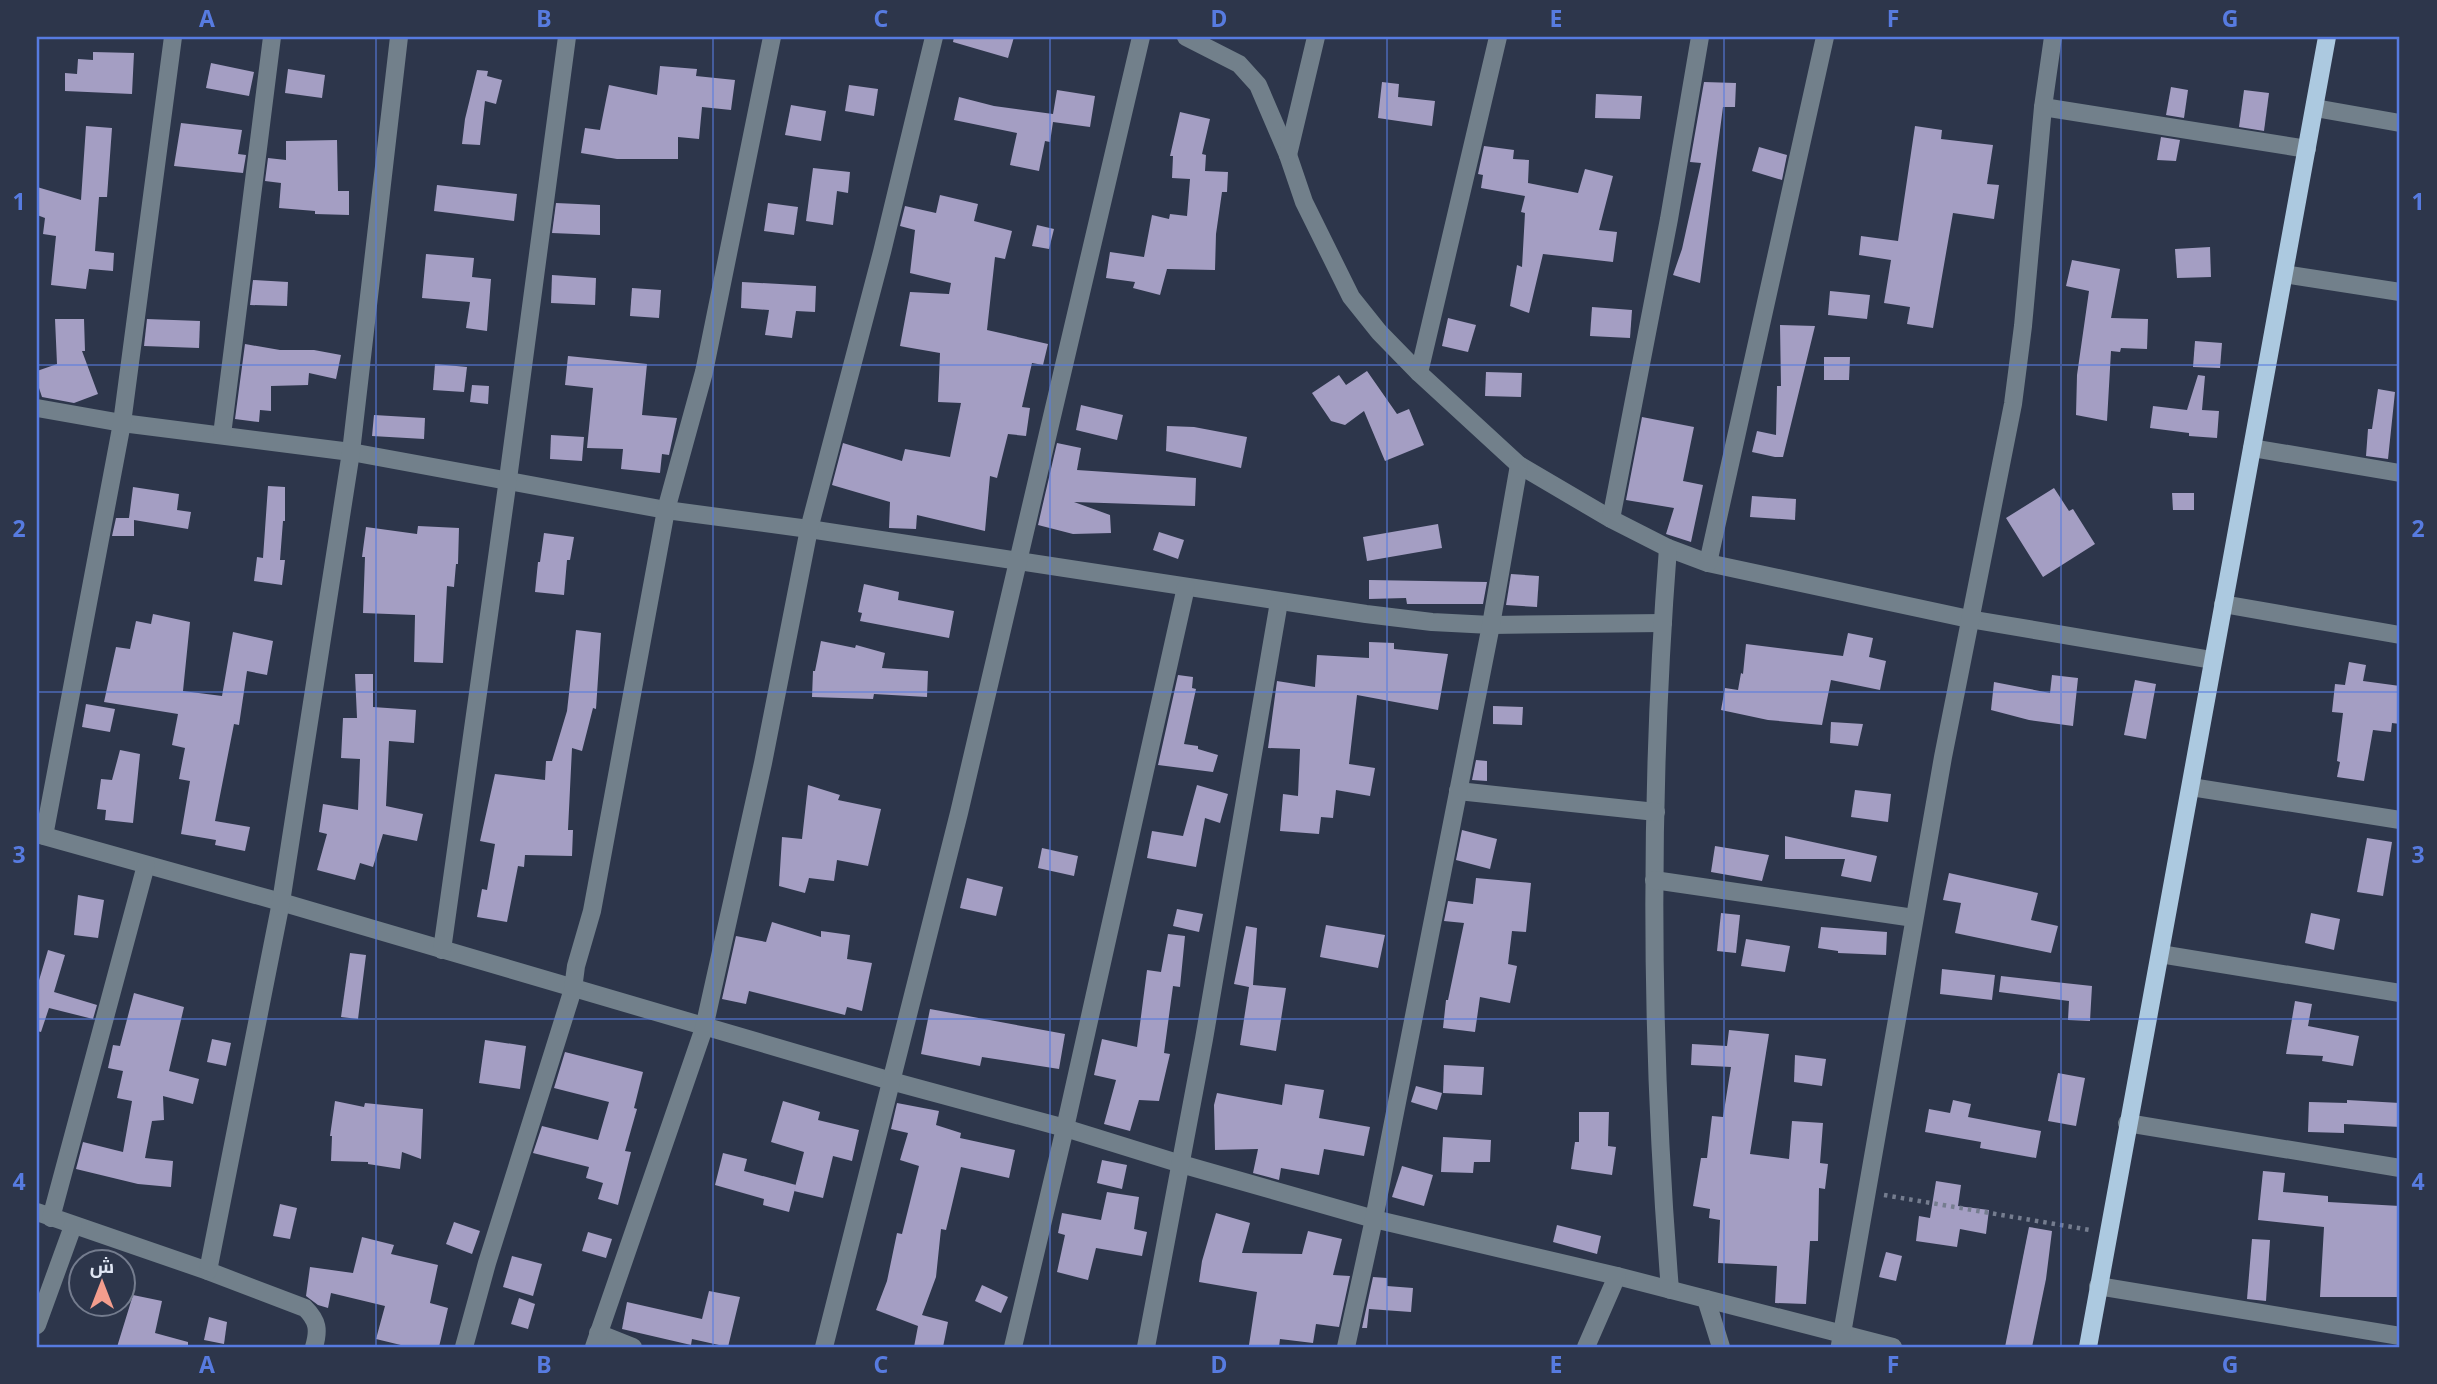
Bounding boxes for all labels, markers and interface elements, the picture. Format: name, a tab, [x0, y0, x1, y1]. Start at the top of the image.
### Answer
text: A	[199, 2, 215, 34]
text: B	[536, 2, 552, 34]
text: C	[874, 2, 889, 34]
text: D	[1211, 2, 1227, 34]
text: E	[1550, 2, 1562, 34]
text: F	[1887, 2, 1899, 34]
text: G	[2222, 2, 2238, 34]
text: 1	[12, 185, 26, 217]
text: 1	[2411, 185, 2425, 217]
text: 2	[12, 512, 26, 544]
text: 2	[2411, 512, 2425, 544]
text: 3	[12, 838, 26, 870]
text: 3	[2411, 838, 2425, 870]
text: 4	[12, 1165, 26, 1197]
text: 4	[2411, 1165, 2425, 1197]
north arrow	[66, 1248, 136, 1318]
text: ش	[90, 1253, 114, 1279]
text: A	[199, 1348, 215, 1380]
text: B	[536, 1348, 552, 1380]
text: C	[874, 1348, 889, 1380]
text: D	[1211, 1348, 1227, 1380]
text: E	[1550, 1348, 1562, 1380]
text: F	[1887, 1348, 1899, 1380]
text: G	[2222, 1348, 2238, 1380]

